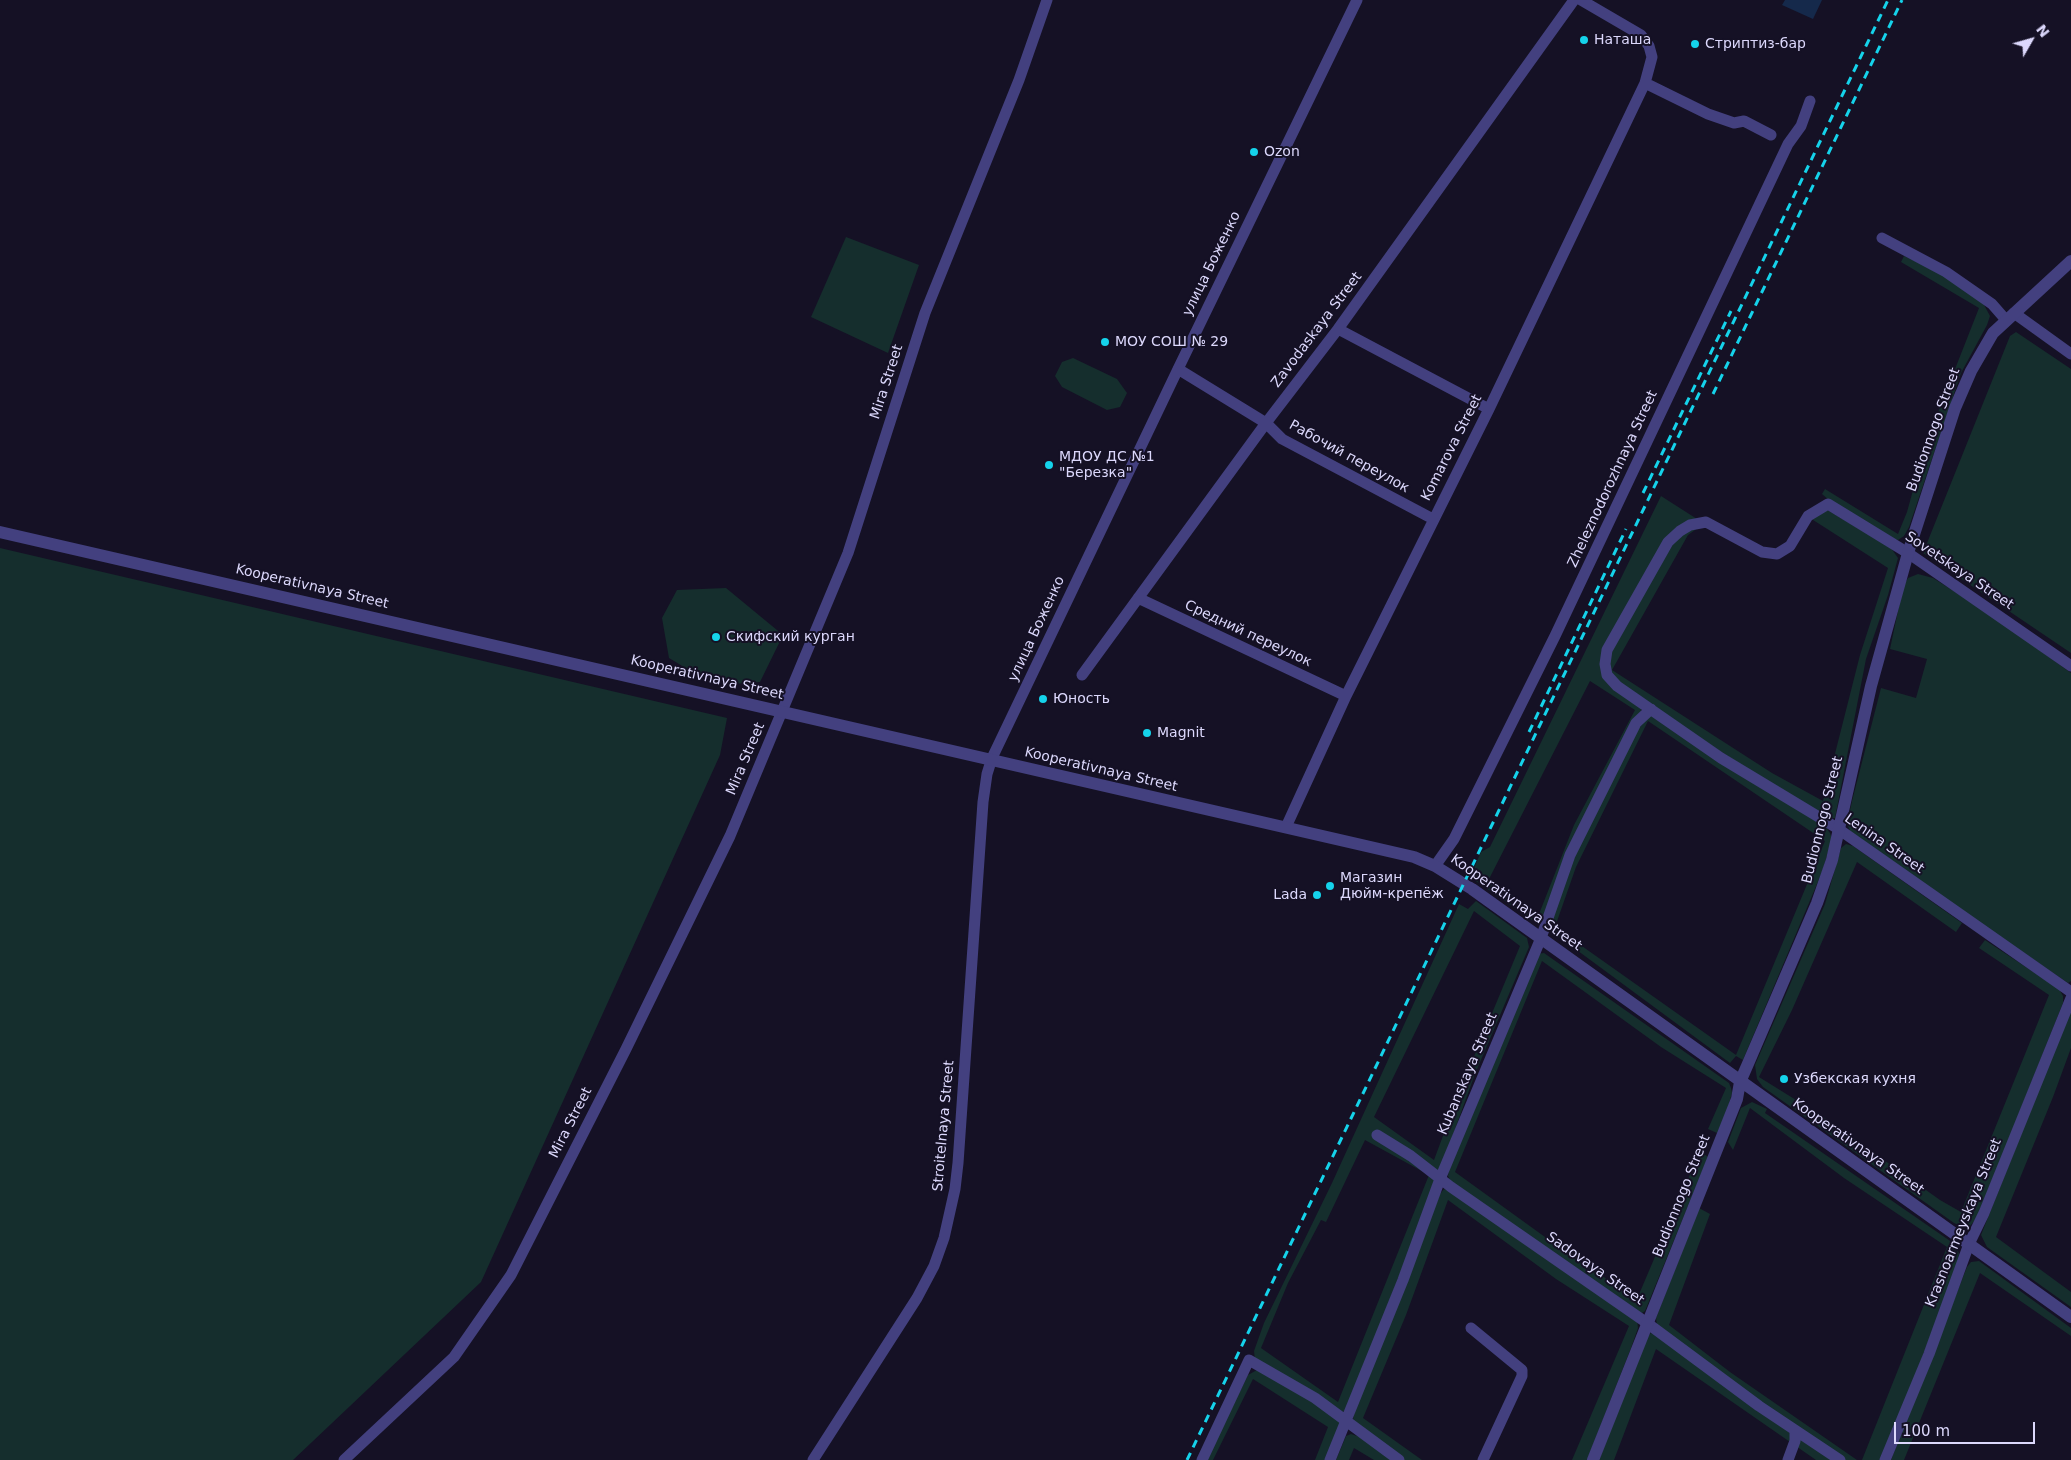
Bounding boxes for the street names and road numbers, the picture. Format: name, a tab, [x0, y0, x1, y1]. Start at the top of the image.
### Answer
street label: улица Боженко	[1179, 209, 1245, 319]
street label: Zavodaskaya Street	[1268, 269, 1366, 391]
street label: Mira Street	[867, 343, 907, 421]
street label: Budionnogo Street	[1904, 366, 1964, 494]
street label: Zheleznodorozhnaya Street	[1565, 388, 1661, 570]
street label: Komarova Street	[1418, 392, 1486, 504]
street label: Рабочий переулок	[1286, 417, 1412, 497]
street label: Sovetskaya Street	[1901, 528, 2017, 614]
street label: Kooperativnaya Street	[234, 561, 390, 613]
street label: улица Боженко	[1005, 574, 1069, 684]
street label: Средний переулок	[1182, 597, 1314, 671]
street label: Kooperativnaya Street	[629, 652, 785, 704]
street label: Mira Street	[723, 720, 769, 798]
street label: Kooperativnaya Street	[1023, 744, 1179, 796]
street label: Budionnogo Street	[1799, 755, 1847, 885]
street label: Lenina Street	[1841, 810, 1927, 878]
street label: Kooperativnaya Street	[1447, 851, 1585, 955]
street label: Kubanskaya Street	[1435, 1010, 1501, 1138]
street label: Stroitelnaya Street	[930, 1060, 958, 1192]
street label: Mira Street	[546, 1085, 596, 1161]
street label: Kooperativnaya Street	[1789, 1095, 1927, 1199]
street label: Budionnogo Street	[1650, 1132, 1714, 1260]
street label: Krasnoarmeyskaya Street	[1922, 1136, 2006, 1310]
street label: Sadovaya Street	[1543, 1229, 1647, 1309]

